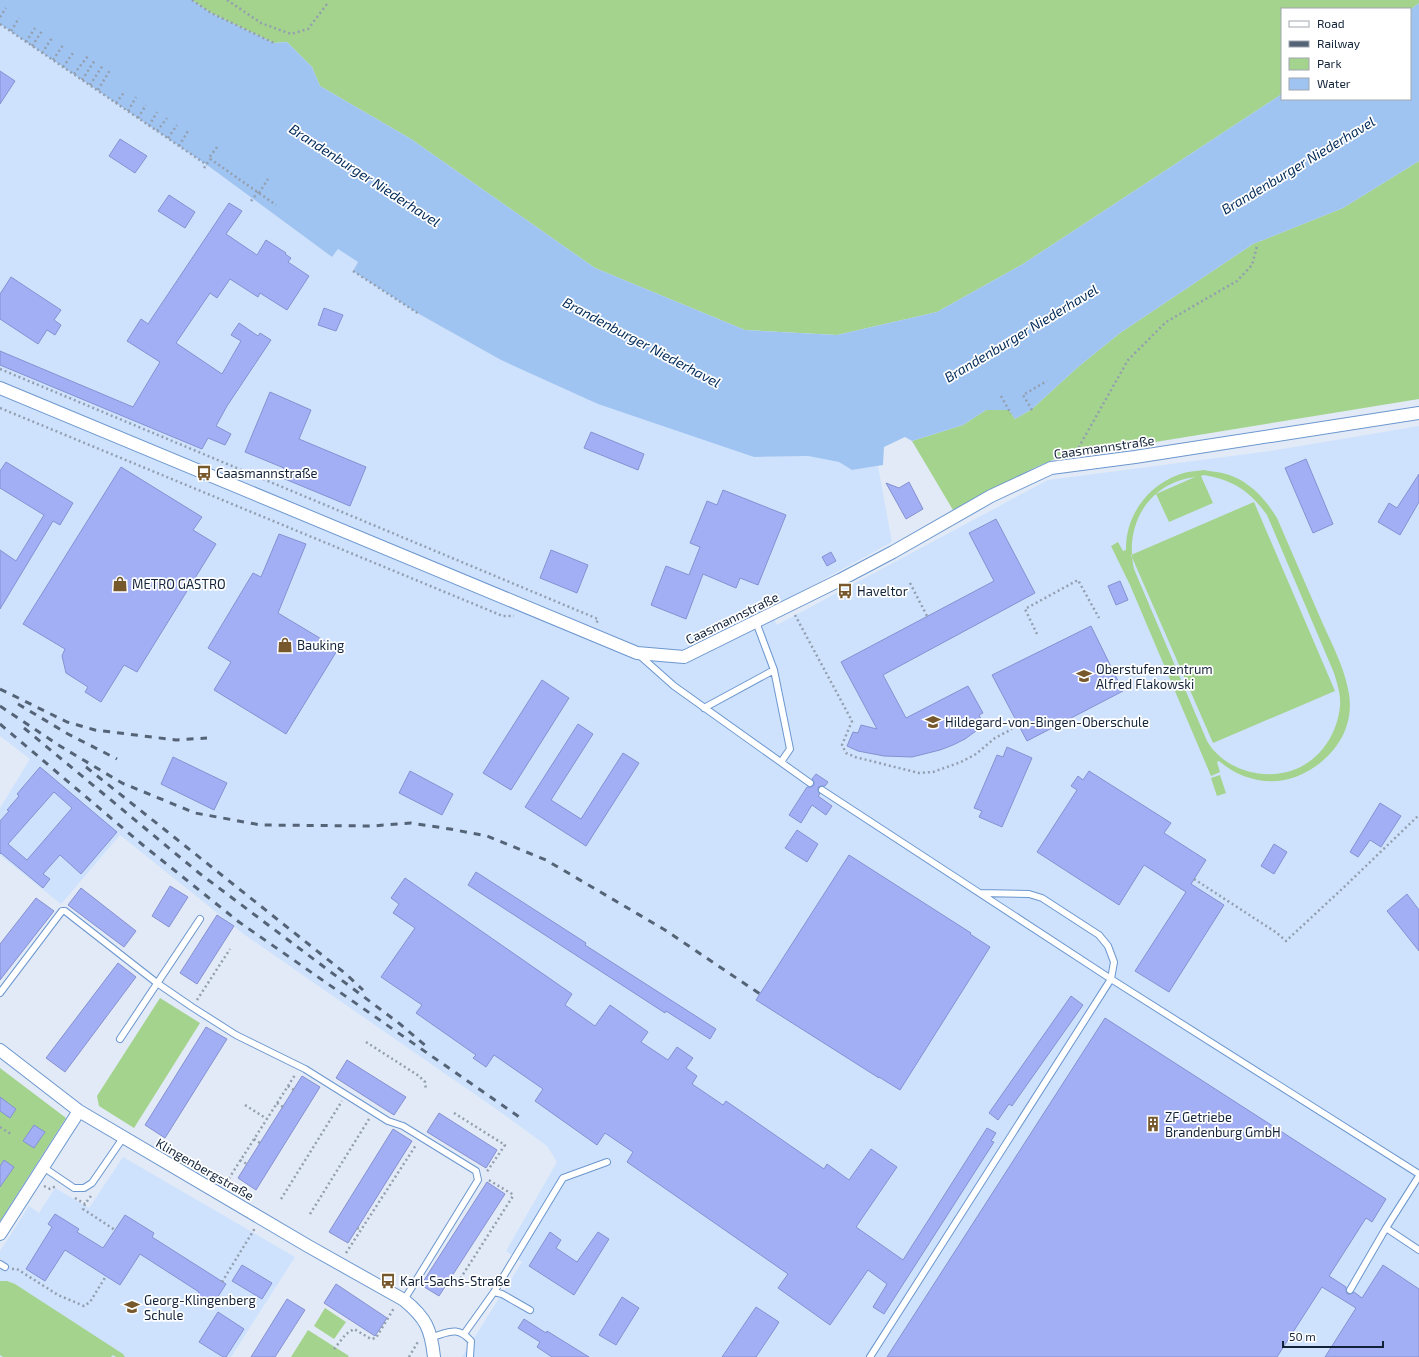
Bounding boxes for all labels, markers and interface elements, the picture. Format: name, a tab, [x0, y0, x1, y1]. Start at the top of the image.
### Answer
legend	[1281, 8, 1411, 100]
text: Road	[1317, 16, 1345, 30]
text: Railway	[1317, 36, 1361, 50]
text: Park	[1317, 56, 1342, 70]
text: Water	[1317, 76, 1351, 90]
water label: Brandenburger Niederhavel	[1218, 112, 1378, 218]
water label: Brandenburger Niederhavel	[286, 120, 444, 230]
water label: Brandenburger Niederhavel	[941, 280, 1101, 386]
water label: Brandenburger Niederhavel	[560, 293, 724, 391]
street label: Caasmannstraße	[1053, 432, 1155, 462]
bus stop icon: Caasmannstraße	[195, 464, 213, 482]
place label: Caasmannstraße	[216, 465, 318, 481]
shop icon: METRO GASTRO	[111, 575, 129, 593]
place label: METRO GASTRO	[132, 576, 226, 592]
bus stop icon: Haveltor	[836, 582, 854, 600]
place label: Haveltor	[857, 583, 908, 599]
street label: Caasmannstraße	[683, 589, 781, 647]
shop icon: Bauking	[276, 636, 294, 654]
place label: Bauking	[297, 637, 344, 653]
place label: Oberstufenzentrum Alfred Flakowski	[1096, 661, 1213, 692]
school or university icon: Oberstufenzentrum Alfred Flakowski	[1075, 667, 1093, 685]
school or university icon: Hildegard-von-Bingen-Oberschule	[924, 713, 942, 731]
place label: Hildegard-von-Bingen-Oberschule	[945, 714, 1149, 730]
place label: ZF Getriebe Brandenburg GmbH	[1165, 1109, 1281, 1140]
building icon: ZF Getriebe Brandenburg GmbH	[1144, 1115, 1162, 1133]
street label: Klingenbergstraße	[153, 1134, 257, 1204]
bus stop icon: Karl-Sachs-Straße	[379, 1272, 397, 1290]
place label: Karl-Sachs-Straße	[400, 1273, 510, 1289]
place label: Georg-Klingenberg Schule	[144, 1292, 256, 1323]
school or university icon: Georg-Klingenberg Schule	[123, 1298, 141, 1316]
scale bar	[1283, 1323, 1383, 1349]
text: 50 m	[1289, 1329, 1316, 1343]

